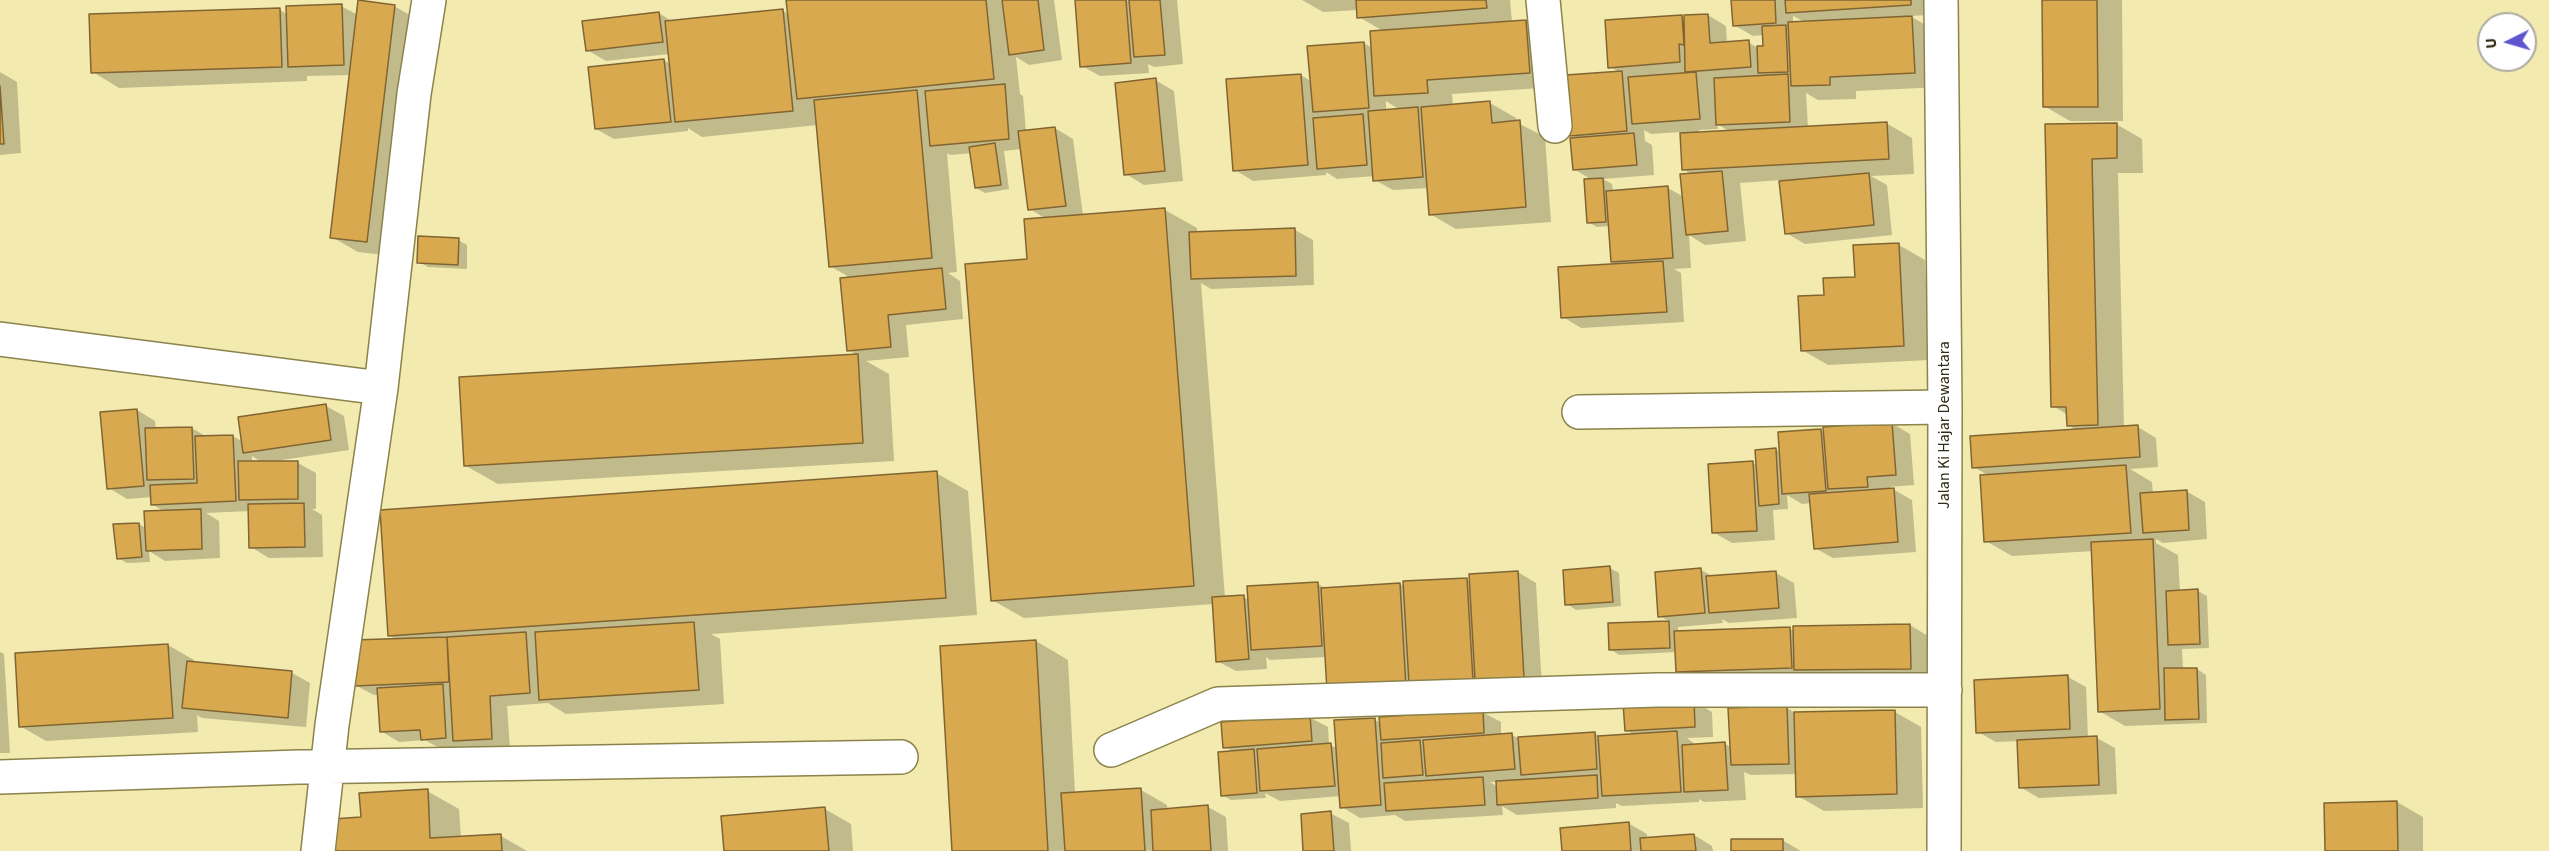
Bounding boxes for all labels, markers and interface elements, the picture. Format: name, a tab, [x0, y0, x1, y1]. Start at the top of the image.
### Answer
north arrow	[2477, 12, 2537, 72]
text: U	[2480, 37, 2502, 50]
street label: Jalan Ki Hajar Dewantara	[1935, 341, 1955, 509]

